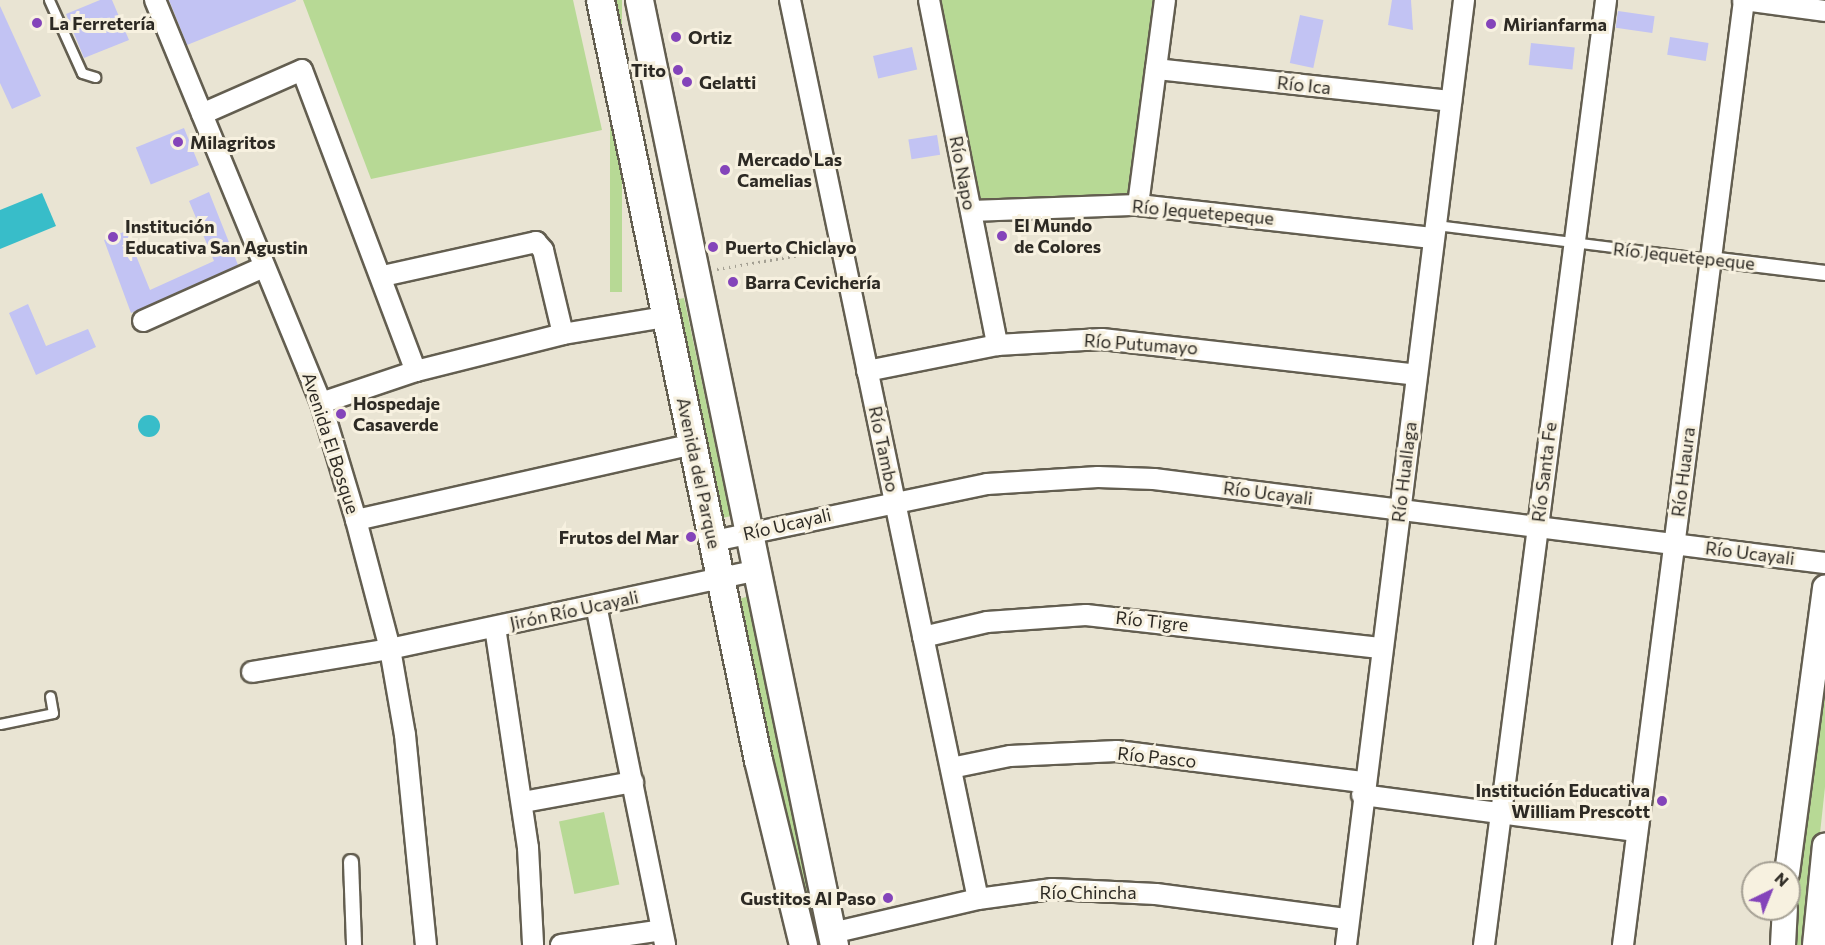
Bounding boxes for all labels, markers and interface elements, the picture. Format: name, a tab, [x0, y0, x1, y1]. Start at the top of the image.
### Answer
place label: La Ferretería	[49, 12, 155, 34]
place label: Mirianfarma	[1503, 13, 1607, 35]
marker: La Ferretería	[30, 16, 44, 30]
marker: Mirianfarma	[1484, 17, 1498, 31]
place label: Ortiz	[688, 26, 732, 48]
marker: Ortiz	[669, 30, 683, 44]
place label: Tito	[631, 59, 666, 81]
marker: Tito	[671, 63, 685, 77]
place label: Gelatti	[699, 71, 756, 93]
street label: Río Ica	[1276, 71, 1332, 99]
marker: Gelatti	[680, 75, 694, 89]
place label: Milagritos	[190, 131, 276, 153]
street label: Río Napo	[945, 134, 981, 212]
marker: Milagritos	[171, 135, 185, 149]
place label: Mercado Las Camelias	[737, 149, 842, 192]
marker: Mercado Las Camelias	[718, 163, 732, 177]
street label: Río Jequetepeque	[1131, 195, 1275, 229]
place label: El Mundo de Colores	[1014, 215, 1101, 258]
place label: Institución Educativa San Agustin	[125, 216, 308, 258]
marker: El Mundo de Colores	[995, 229, 1009, 243]
marker: Institución Educativa San Agustin	[106, 230, 120, 244]
place label: Puerto Chiclayo	[725, 236, 856, 258]
street label: Río Jequetepeque	[1612, 238, 1756, 274]
marker: Puerto Chiclayo	[706, 240, 720, 254]
place label: Barra Cevichería	[745, 271, 881, 293]
marker: Barra Cevichería	[726, 275, 740, 289]
street label: Río Putumayo	[1083, 329, 1199, 359]
street label: Avenida El Bosque	[298, 370, 364, 516]
place label: Hospedaje Casaverde	[353, 393, 440, 436]
street label: Avenida del Parque	[672, 395, 726, 551]
street label: Río Tambo	[864, 404, 904, 494]
marker: Hospedaje Casaverde	[334, 407, 348, 421]
street label: Río Huallaga	[1387, 420, 1421, 524]
street label: Río Santa Fe	[1527, 421, 1561, 523]
street label: Río Huaura	[1667, 426, 1699, 518]
street label: Río Ucayali	[1222, 477, 1314, 509]
street label: Río Ucayali	[741, 503, 833, 545]
place label: Frutos del Mar	[559, 526, 679, 548]
marker: Frutos del Mar	[684, 530, 698, 544]
street label: Río Ucayali	[1704, 537, 1796, 569]
street label: Jirón Río Ucayali	[508, 586, 640, 634]
street label: Río Tigre	[1114, 606, 1190, 636]
street label: Río Pasco	[1116, 742, 1198, 772]
place label: Institución Educativa William Prescott	[1475, 780, 1650, 822]
marker: Institución Educativa William Prescott	[1655, 794, 1669, 808]
north arrow	[1741, 861, 1801, 921]
text: N	[1771, 868, 1793, 890]
street label: Río Chincha	[1039, 881, 1137, 903]
place label: Gustitos Al Paso	[740, 887, 876, 909]
marker: Gustitos Al Paso	[881, 891, 895, 905]

